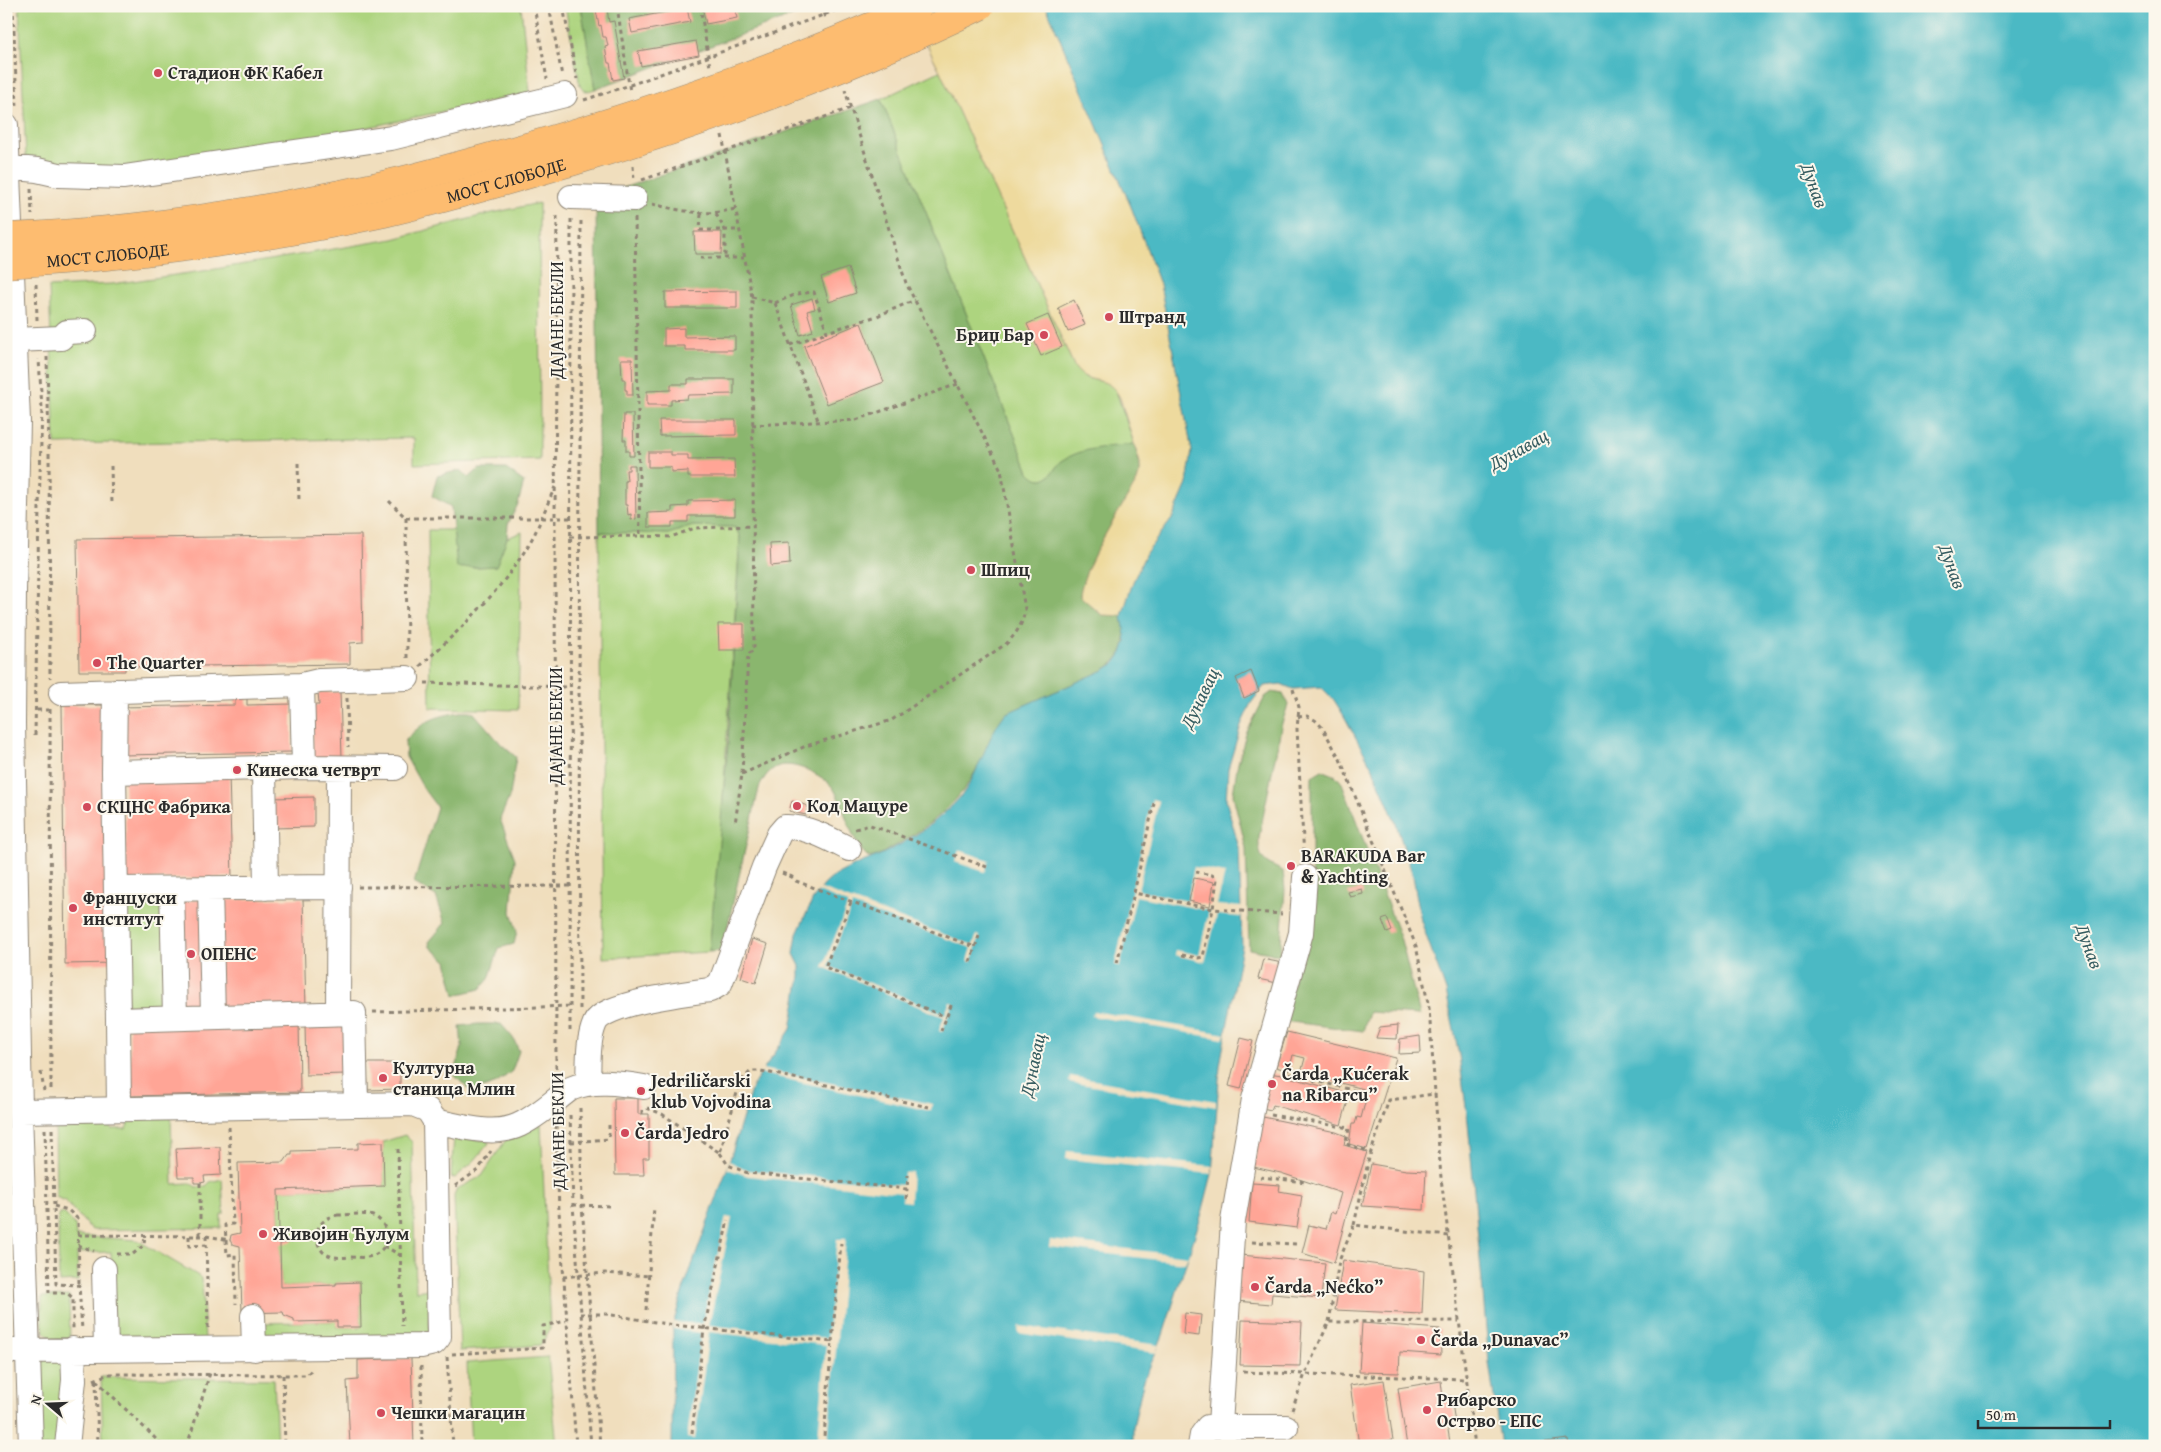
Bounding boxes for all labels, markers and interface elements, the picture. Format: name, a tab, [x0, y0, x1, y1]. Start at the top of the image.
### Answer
place label: Стадион ФК Кабел	[168, 59, 323, 86]
marker: Стадион ФК Кабел	[152, 67, 164, 79]
street label: МОСТ СЛОБОДЕ	[443, 150, 569, 210]
water label: Дунав	[1794, 157, 1836, 212]
street label: МОСТ СЛОБОДЕ	[45, 235, 170, 274]
street label: ДАЈАНЕ БЕКЛИ	[543, 261, 570, 380]
place label: Штранд	[1119, 303, 1186, 330]
marker: Штранд	[1103, 311, 1115, 323]
place label: Бриџ Бар	[956, 321, 1034, 348]
marker: Бриџ Бар	[1038, 329, 1050, 341]
water label: Дунавац	[1482, 421, 1553, 477]
water label: Дунав	[1932, 538, 1974, 593]
place label: Шпиц	[981, 556, 1031, 583]
marker: Шпиц	[965, 564, 977, 576]
place label: The Quarter	[107, 649, 205, 676]
marker: The Quarter	[91, 657, 103, 669]
water label: Дунавац	[1172, 662, 1226, 734]
street label: ДАЈАНЕ БЕКЛИ	[542, 667, 569, 786]
place label: Кинеска четврт	[247, 756, 381, 783]
marker: Кинеска четврт	[231, 764, 243, 776]
place label: Код Мацуре	[807, 792, 908, 819]
place label: СКЦНС Фабрика	[97, 793, 231, 820]
marker: Код Мацуре	[791, 800, 803, 812]
marker: СКЦНС Фабрика	[81, 801, 93, 813]
place label: BARAKUDA Bar & Yachting	[1301, 842, 1426, 890]
marker: BARAKUDA Bar & Yachting	[1285, 860, 1297, 872]
place label: Француски институт	[83, 884, 177, 932]
marker: Француски институт	[67, 902, 79, 914]
water label: Дунав	[2069, 918, 2111, 973]
place label: ОПЕНС	[201, 940, 257, 967]
marker: ОПЕНС	[185, 948, 197, 960]
water label: Дунавац	[1011, 1030, 1053, 1101]
place label: Културна станица Млин	[393, 1054, 515, 1102]
place label: Čarda „Kućerak na Ribarcu”	[1282, 1060, 1409, 1108]
place label: Jedriličarski klub Vojvodina	[648, 1067, 772, 1115]
marker: Културна станица Млин	[377, 1072, 389, 1084]
street label: ДАЈАНЕ БЕКЛИ	[543, 1072, 572, 1191]
marker: Čarda „Kućerak na Ribarcu”	[1266, 1078, 1278, 1090]
marker: Jedriličarski klub Vojvodina	[635, 1085, 647, 1097]
place label: Čarda Jedro	[635, 1119, 729, 1146]
marker: Čarda Jedro	[619, 1127, 631, 1139]
place label: Живојин Ћулум	[272, 1220, 410, 1247]
marker: Живојин Ћулум	[257, 1228, 269, 1240]
place label: Čarda „Nećko”	[1265, 1273, 1383, 1300]
marker: Čarda „Nećko”	[1249, 1281, 1261, 1293]
place label: Čarda „Dunavac”	[1431, 1326, 1569, 1353]
marker: Čarda „Dunavac”	[1415, 1334, 1427, 1346]
north arrow	[22, 1380, 72, 1430]
place label: Рибарско Острво - ЕПС	[1437, 1386, 1542, 1434]
text: N	[25, 1391, 47, 1407]
scale bar	[1978, 1397, 2111, 1429]
place label: Чешки магацин	[391, 1399, 525, 1426]
marker: Рибарско Острво - ЕПС	[1421, 1404, 1433, 1416]
text: 50 m	[1986, 1404, 2017, 1425]
marker: Чешки магацин	[375, 1407, 387, 1419]

